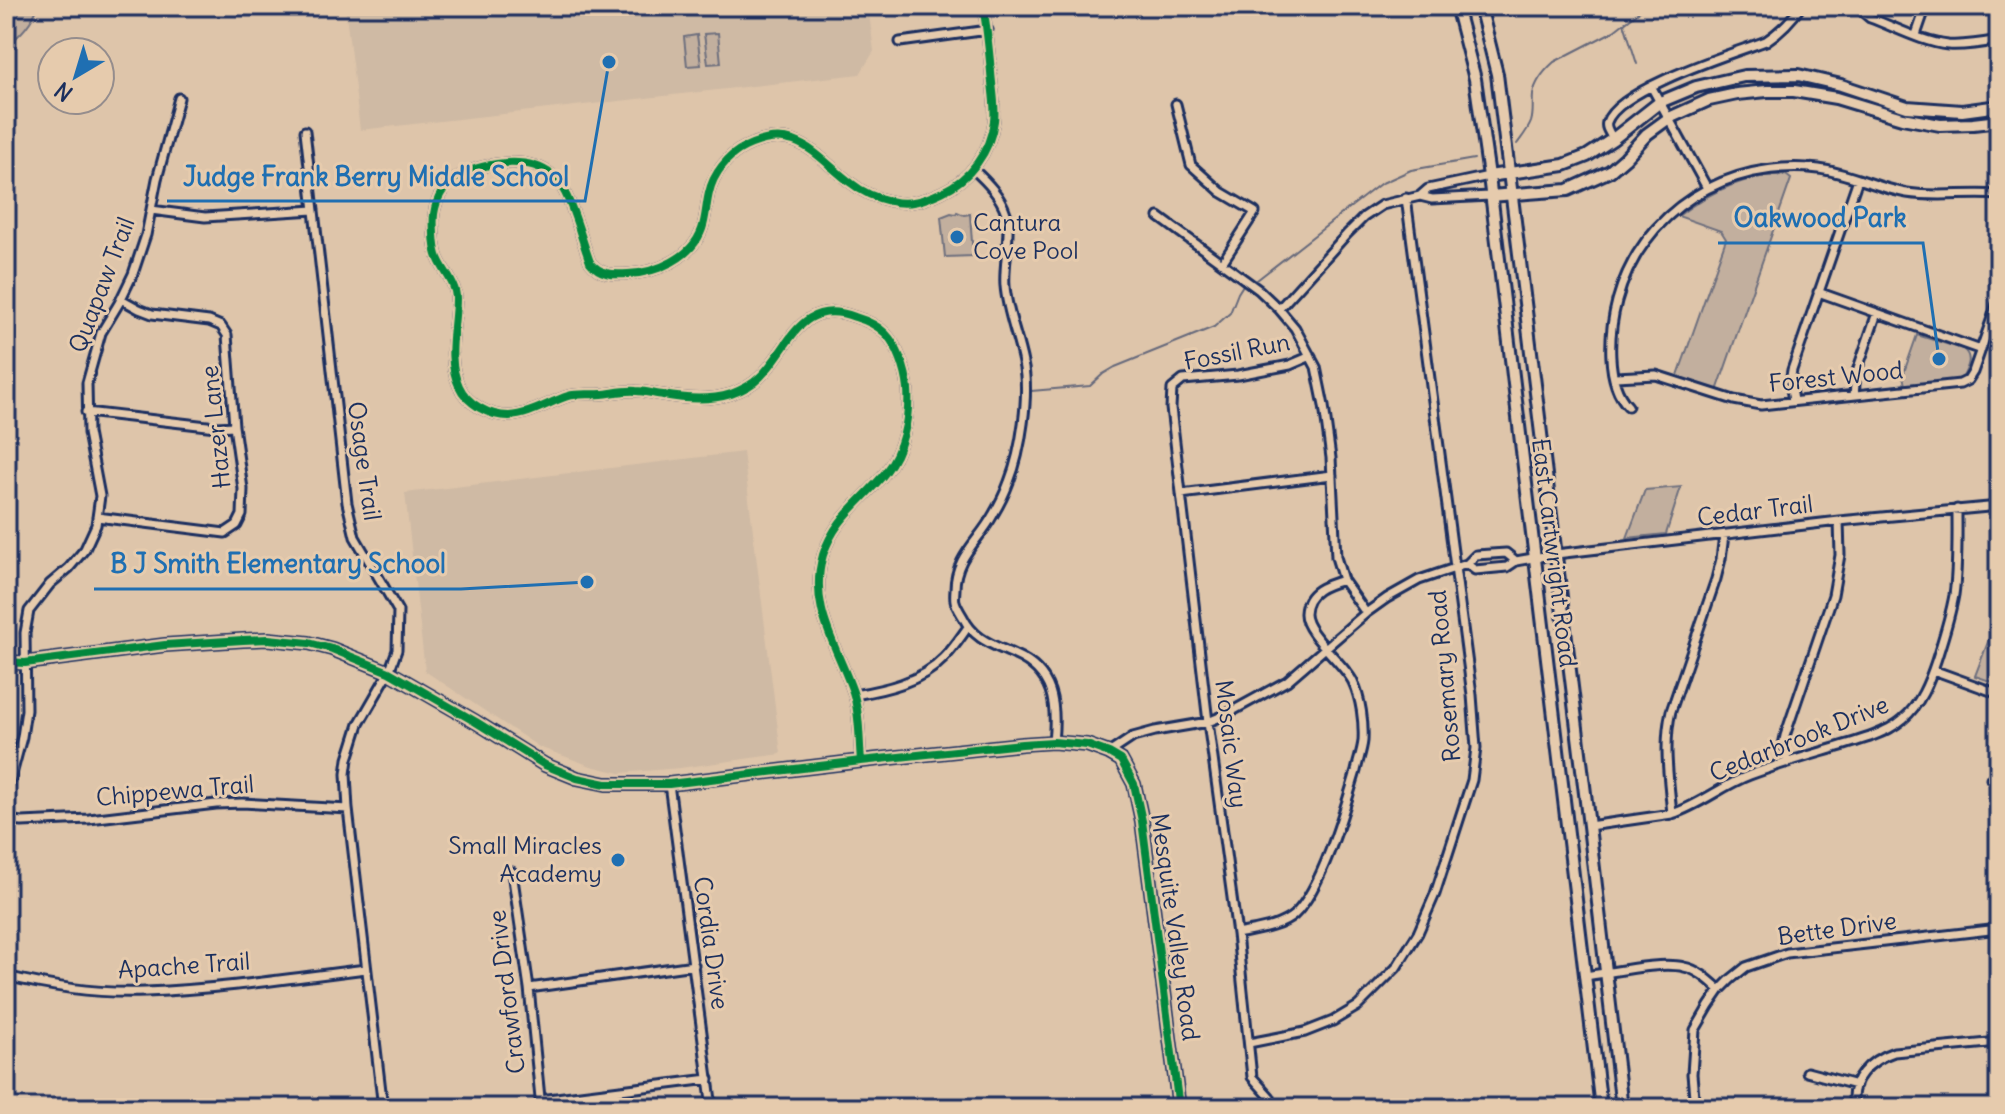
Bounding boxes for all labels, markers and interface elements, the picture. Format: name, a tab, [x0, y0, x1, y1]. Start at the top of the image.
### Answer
north arrow	[36, 36, 116, 116]
text: N	[49, 76, 78, 107]
callout: Judge Frank Berry Middle School	[167, 151, 585, 201]
text: Judge Frank Berry Middle School	[183, 160, 569, 193]
callout: Oakwood Park	[1718, 193, 1923, 243]
text: Oakwood Park	[1733, 201, 1907, 234]
place label: Cantura Cove Pool	[973, 207, 1079, 265]
street label: Quapaw Trail	[62, 213, 141, 357]
marker: Cantura Cove Pool	[948, 228, 966, 246]
street label: Fossil Run	[1181, 326, 1292, 376]
street label: Forest Wood	[1767, 354, 1905, 398]
street label: Hazer Lane	[194, 364, 236, 490]
street label: Osage Trail	[342, 399, 388, 522]
street label: East Cartwright Road	[1526, 437, 1584, 669]
street label: Cedar Trail	[1695, 488, 1814, 532]
callout: B J Smith Elementary School	[94, 539, 461, 589]
text: B J Smith Elementary School	[110, 547, 446, 580]
street label: Rosemary Road	[1422, 589, 1466, 763]
street label: Mosaic Way	[1209, 678, 1255, 810]
street label: Cedarbrook Drive	[1705, 689, 1892, 788]
street label: Chippewa Trail	[95, 768, 255, 812]
street label: Mesquite Valley Road	[1145, 811, 1207, 1042]
place label: Small Miracles Academy	[448, 830, 602, 888]
marker: Small Miracles Academy	[609, 851, 627, 869]
street label: Cordia Drive	[688, 874, 736, 1011]
street label: Bette Drive	[1775, 905, 1898, 951]
street label: Crawford Drive	[481, 908, 531, 1076]
street label: Apache Trail	[117, 945, 251, 985]

